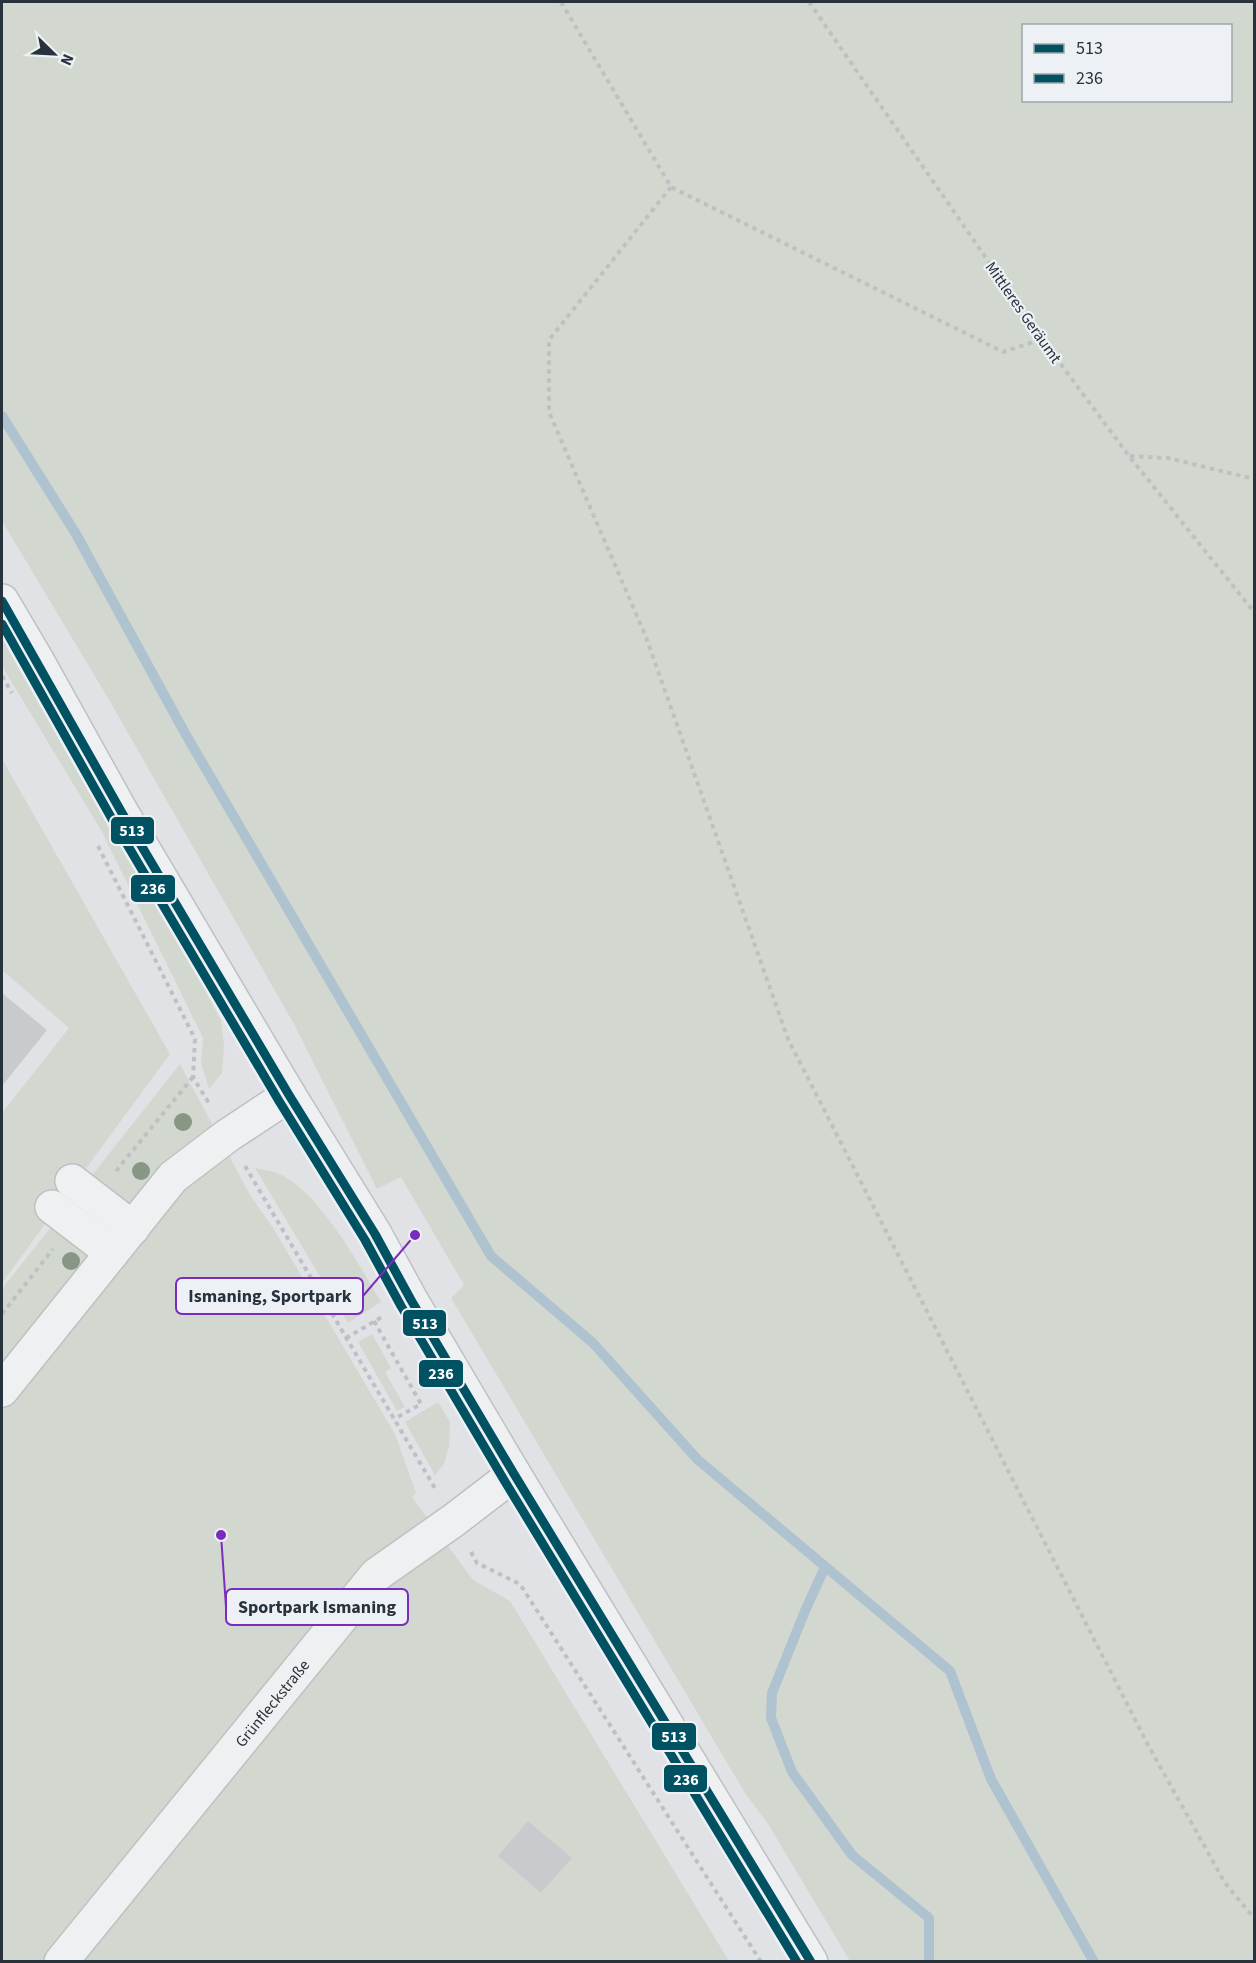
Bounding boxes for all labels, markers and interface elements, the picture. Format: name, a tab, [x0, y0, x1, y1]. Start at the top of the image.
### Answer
north arrow	[24, 24, 84, 84]
legend	[1022, 24, 1232, 102]
text: 513	[1076, 36, 1103, 61]
text: N	[55, 50, 79, 69]
text: 236	[1076, 66, 1103, 91]
street label: Mittleres Geräumt	[980, 257, 1067, 368]
line badge: 513	[110, 816, 155, 845]
text: 513	[119, 820, 145, 842]
line badge: 236	[130, 874, 176, 903]
text: 236	[140, 878, 166, 900]
callout: Ismaning, Sportpark	[176, 1278, 363, 1314]
text: Ismaning, Sportpark	[188, 1284, 352, 1309]
line badge: 513	[402, 1309, 447, 1337]
text: 513	[412, 1313, 438, 1335]
line badge: 236	[418, 1359, 464, 1388]
text: 236	[428, 1363, 454, 1385]
callout: Sportpark Ismaning	[226, 1589, 408, 1625]
text: Sportpark Ismaning	[238, 1595, 396, 1620]
street label: Grünfleckstraße	[230, 1655, 315, 1752]
line badge: 513	[651, 1722, 697, 1751]
text: 513	[661, 1726, 687, 1748]
line badge: 236	[663, 1764, 708, 1793]
text: 236	[673, 1769, 699, 1791]

